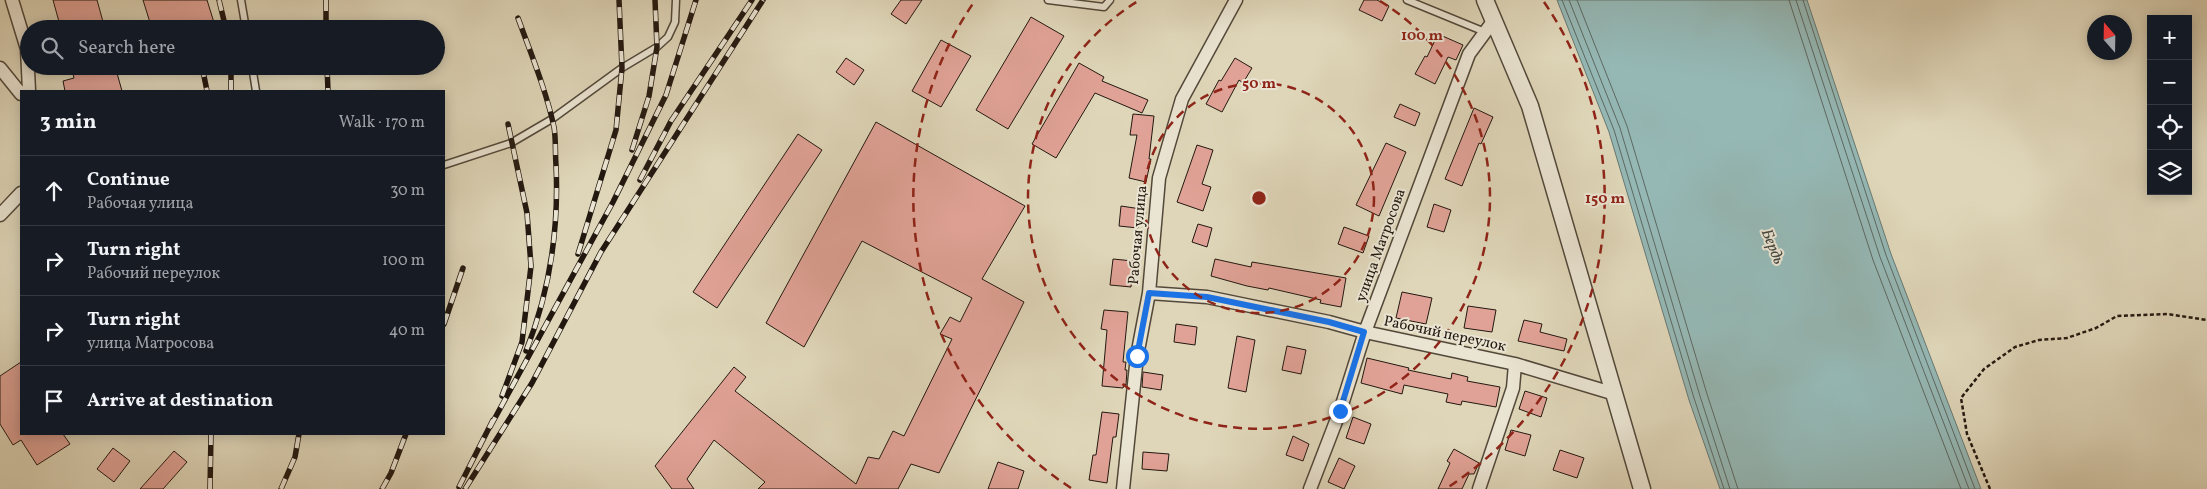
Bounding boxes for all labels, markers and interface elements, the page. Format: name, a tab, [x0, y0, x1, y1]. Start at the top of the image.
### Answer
north arrow	[2087, 15, 2132, 60]
map controls	[2147, 15, 2192, 195]
button: +	[2147, 15, 2192, 60]
search box	[20, 20, 445, 75]
text: 100 m	[1401, 26, 1444, 47]
icon: search	[38, 34, 66, 62]
text: Search here	[78, 35, 175, 61]
button: −	[2147, 60, 2192, 105]
text: 50 m	[1242, 74, 1276, 95]
button: locate	[2147, 105, 2192, 150]
text: 3 min	[40, 108, 96, 137]
text: Walk · 170 m	[339, 112, 425, 134]
button: layers	[2147, 150, 2192, 195]
text: Continue	[87, 167, 170, 193]
icon: ahead	[40, 177, 68, 205]
text: 30 m	[390, 180, 425, 202]
street label: Рабочая улица	[1124, 185, 1153, 286]
street label: улица Матросова	[1351, 186, 1412, 305]
centre of rings	[1250, 189, 1268, 207]
text: 150 m	[1585, 189, 1625, 210]
text: Рабочая улица	[87, 193, 193, 215]
water label: Бердь	[1755, 226, 1789, 268]
text: Turn right	[87, 237, 180, 263]
icon: right	[40, 247, 68, 275]
text: 100 m	[382, 250, 425, 272]
text: Рабочий переулок	[87, 263, 220, 285]
text: Turn right	[87, 307, 180, 333]
street label: Рабочий переулок	[1382, 311, 1508, 358]
icon: right	[40, 317, 68, 345]
text: 40 m	[389, 320, 425, 342]
text: улица Матросова	[87, 333, 214, 355]
route start	[1126, 345, 1149, 368]
icon: arrive	[40, 387, 68, 415]
text: Arrive at destination	[87, 388, 273, 414]
route end	[1329, 400, 1352, 423]

